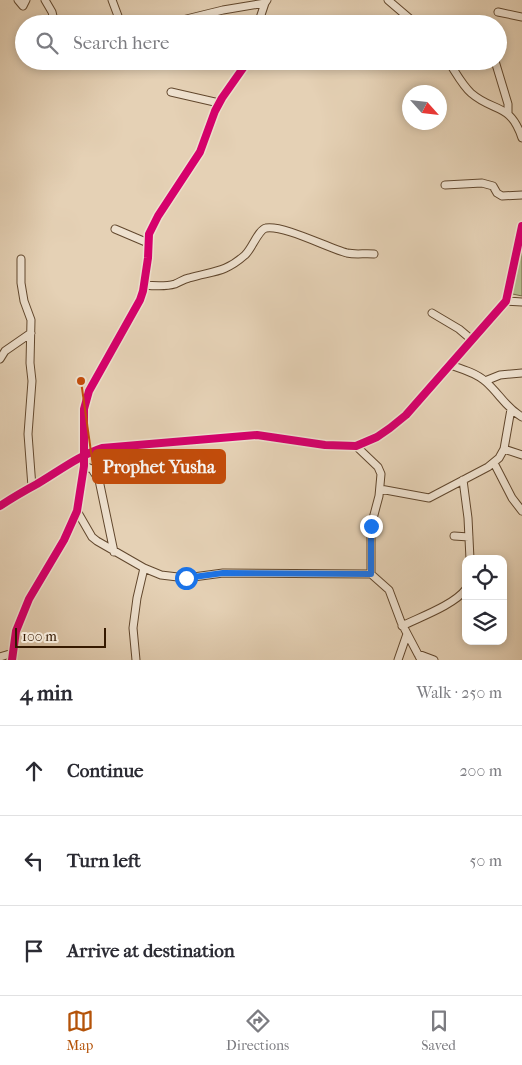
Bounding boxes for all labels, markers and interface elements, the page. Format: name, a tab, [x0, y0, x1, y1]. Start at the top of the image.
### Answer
search box	[15, 15, 507, 70]
icon: search	[33, 29, 61, 57]
text: Search here	[73, 32, 169, 54]
north arrow	[402, 85, 447, 130]
callout: Prophet Yusha	[93, 450, 225, 483]
text: Prophet Yusha	[103, 457, 216, 478]
route end	[360, 515, 383, 538]
map controls	[462, 555, 507, 645]
button: locate	[462, 555, 507, 600]
route start	[175, 567, 198, 590]
button: layers	[462, 600, 507, 645]
scale bar	[15, 625, 106, 648]
text: 100 m	[22, 628, 57, 645]
text: 4 min	[20, 681, 73, 705]
text: Walk · 250 m	[417, 683, 502, 702]
icon: ahead	[20, 757, 48, 785]
text: Continue	[67, 760, 143, 782]
text: 200 m	[459, 761, 502, 780]
icon: left	[20, 847, 48, 875]
text: Turn left	[67, 850, 141, 872]
text: 50 m	[470, 851, 502, 870]
icon: arrive	[20, 937, 48, 965]
text: Arrive at destination	[67, 940, 235, 962]
tab: Map	[66, 1007, 94, 1054]
tab: Directions	[226, 1007, 289, 1054]
tab: Saved	[421, 1007, 456, 1054]

